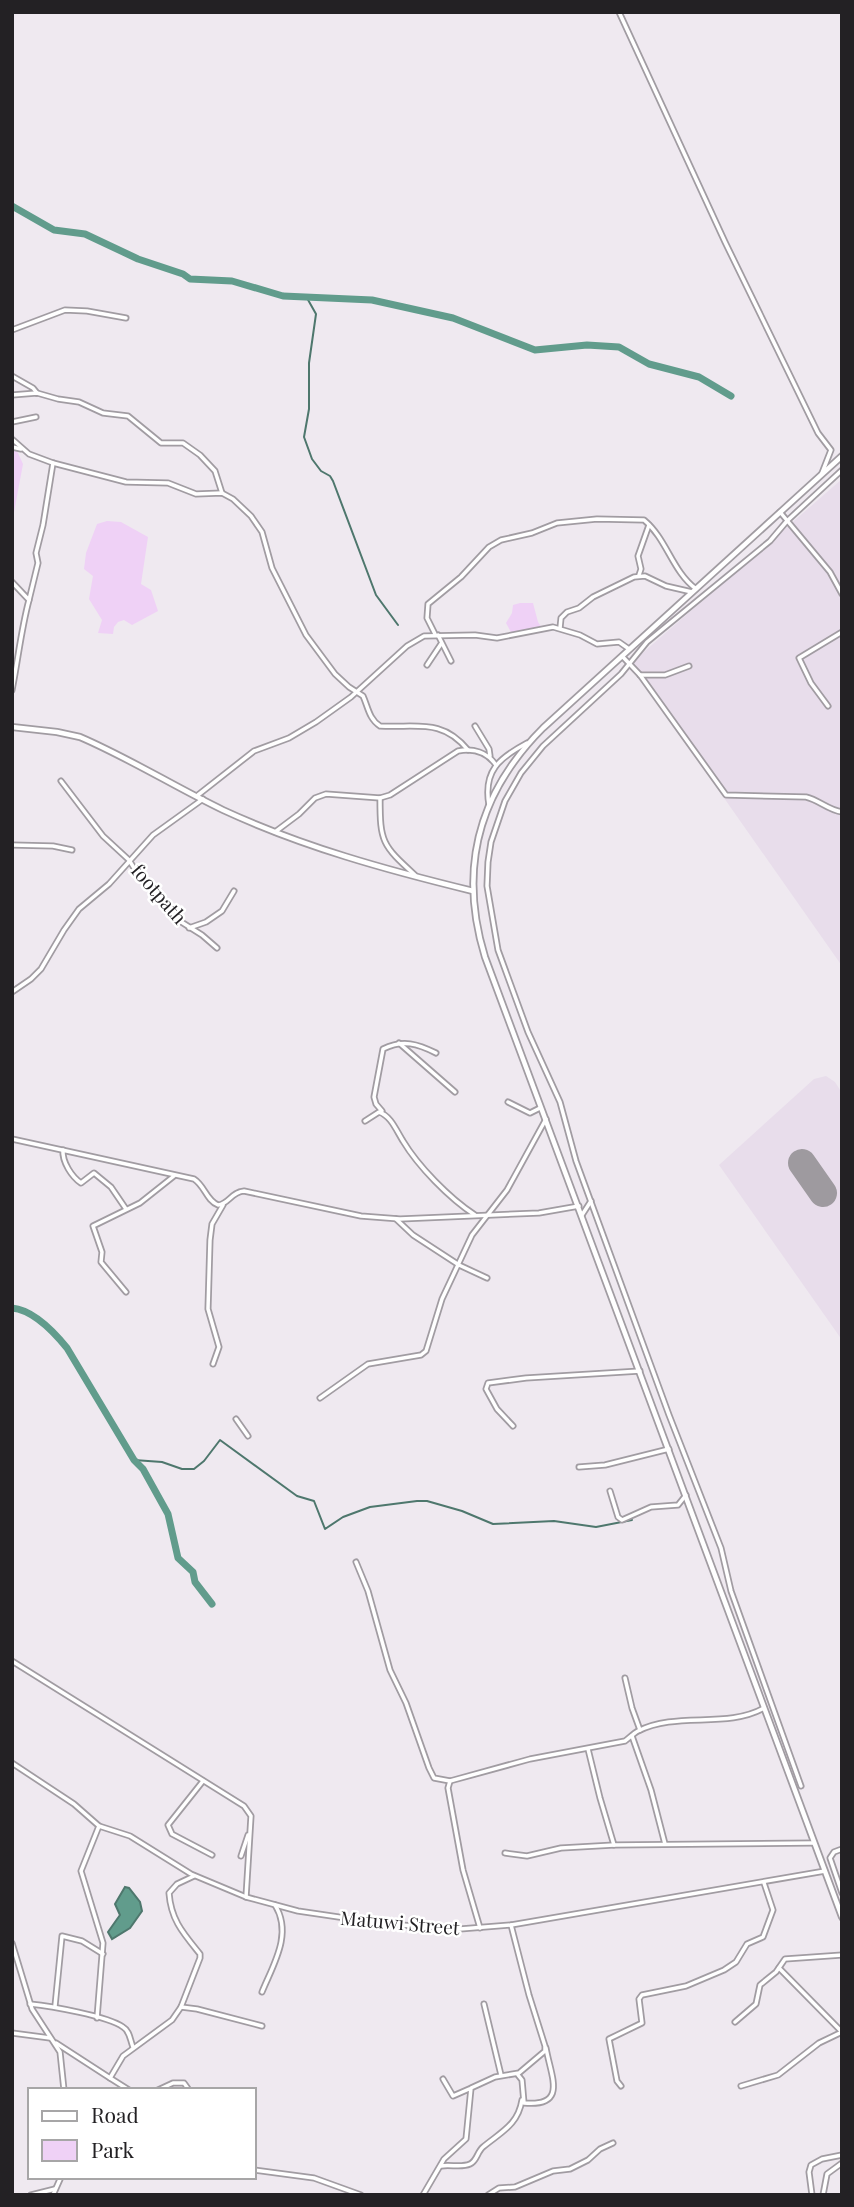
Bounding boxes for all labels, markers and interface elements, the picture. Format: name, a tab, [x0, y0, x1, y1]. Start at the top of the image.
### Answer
street label: footpath	[126, 858, 193, 929]
street label: Matuwi Street	[339, 1904, 461, 1940]
legend	[28, 2088, 256, 2179]
text: Road	[91, 2100, 139, 2128]
text: Park	[91, 2135, 135, 2163]

